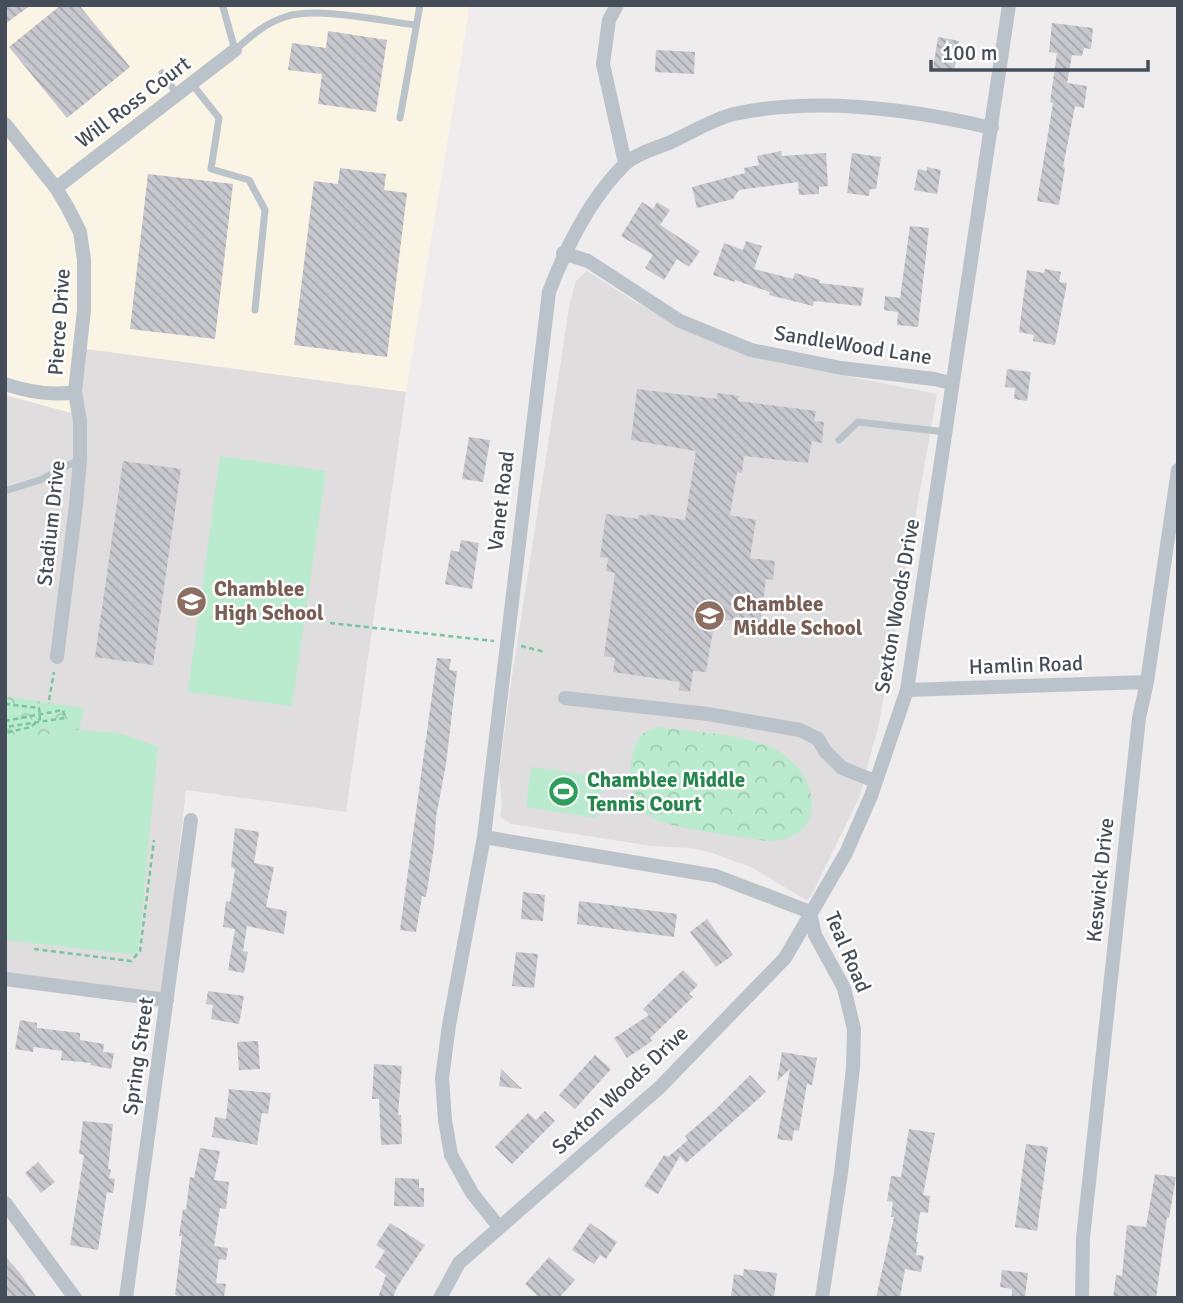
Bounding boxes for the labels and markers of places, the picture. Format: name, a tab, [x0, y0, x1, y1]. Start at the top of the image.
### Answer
place label: Chamblee High School	[214, 576, 324, 626]
school or university icon: Chamblee High School	[174, 584, 208, 618]
place label: Chamblee Middle School	[733, 591, 863, 641]
school or university icon: Chamblee Middle School	[693, 599, 727, 633]
place label: Chamblee Middle Tennis Court	[587, 767, 745, 817]
sports icon: Chamblee Middle Tennis Court	[547, 775, 581, 809]

